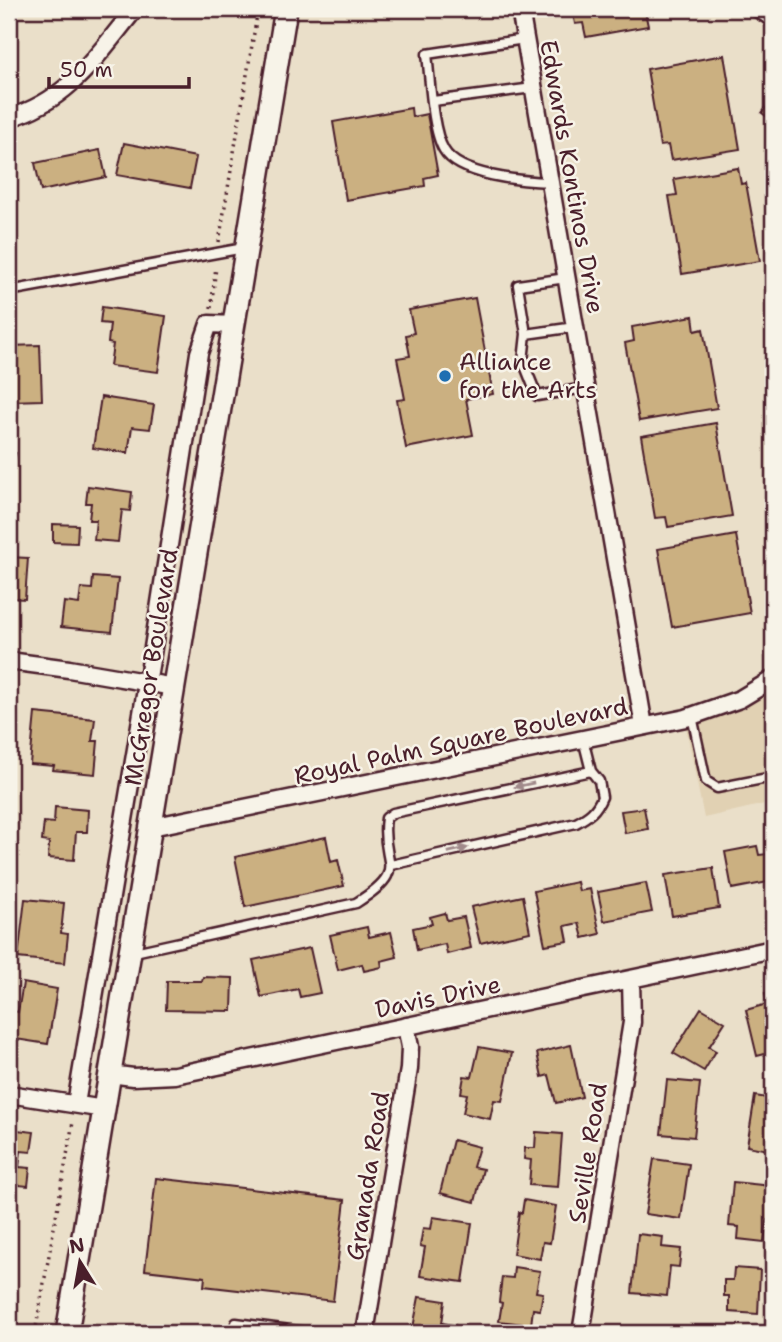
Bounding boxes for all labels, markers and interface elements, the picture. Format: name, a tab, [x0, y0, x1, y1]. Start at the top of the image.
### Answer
street label: Edwards Kontinos Drive	[532, 38, 612, 316]
scale bar	[49, 46, 189, 90]
text: 50 m	[60, 56, 113, 84]
place label: Alliance for the Arts	[459, 346, 597, 406]
marker: Alliance for the Arts	[437, 368, 453, 384]
street label: McGregor Boulevard	[116, 546, 186, 788]
street label: Royal Palm Square Boulevard	[291, 690, 631, 792]
one-way arrow	[513, 780, 535, 791]
one-way arrow	[447, 844, 469, 855]
street label: Davis Drive	[372, 968, 504, 1026]
street label: Seville Road	[561, 1080, 615, 1226]
street label: Granada Road	[339, 1089, 397, 1263]
north arrow	[46, 1226, 116, 1296]
text: N	[67, 1232, 87, 1260]

